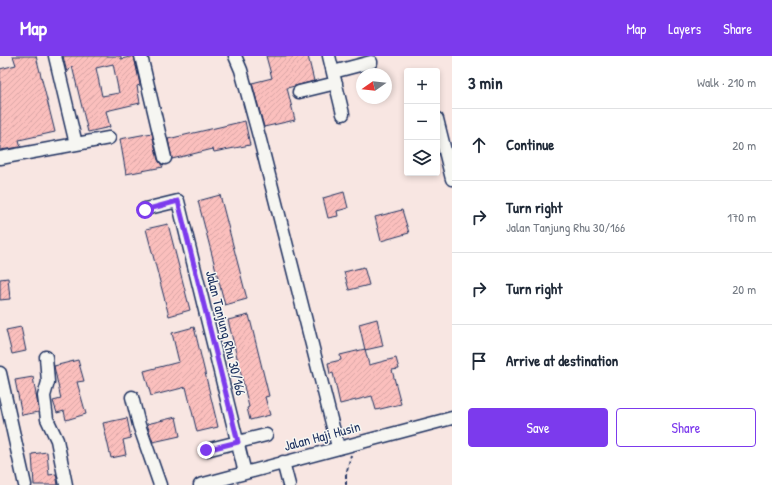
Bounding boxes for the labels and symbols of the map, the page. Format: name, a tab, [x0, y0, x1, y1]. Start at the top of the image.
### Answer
north arrow	[356, 68, 392, 104]
route start	[136, 201, 154, 219]
street label: Jalan Tanjung Rhu 30/166	[201, 268, 251, 398]
street label: Jalan Haji Husin	[282, 416, 362, 456]
route end	[197, 441, 215, 459]

